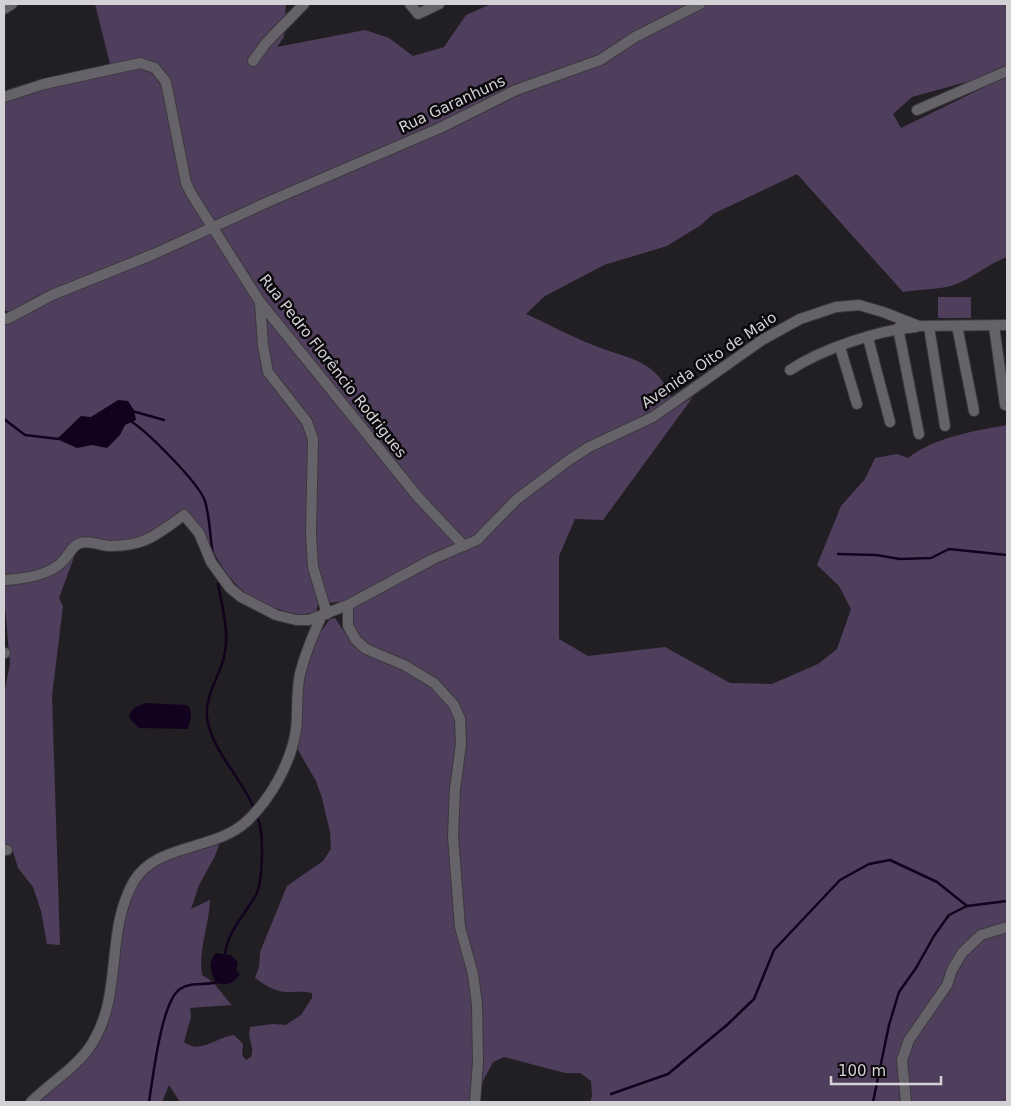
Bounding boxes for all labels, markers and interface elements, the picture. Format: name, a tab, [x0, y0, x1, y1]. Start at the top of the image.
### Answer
street label: Rua Garanhuns	[396, 71, 508, 137]
street label: Rua Pedro Florêncio Rodrigues	[256, 271, 410, 462]
street label: Avenida Oito de Maio	[638, 308, 780, 412]
scale bar	[831, 1054, 941, 1086]
text: 100 m	[838, 1062, 886, 1080]

